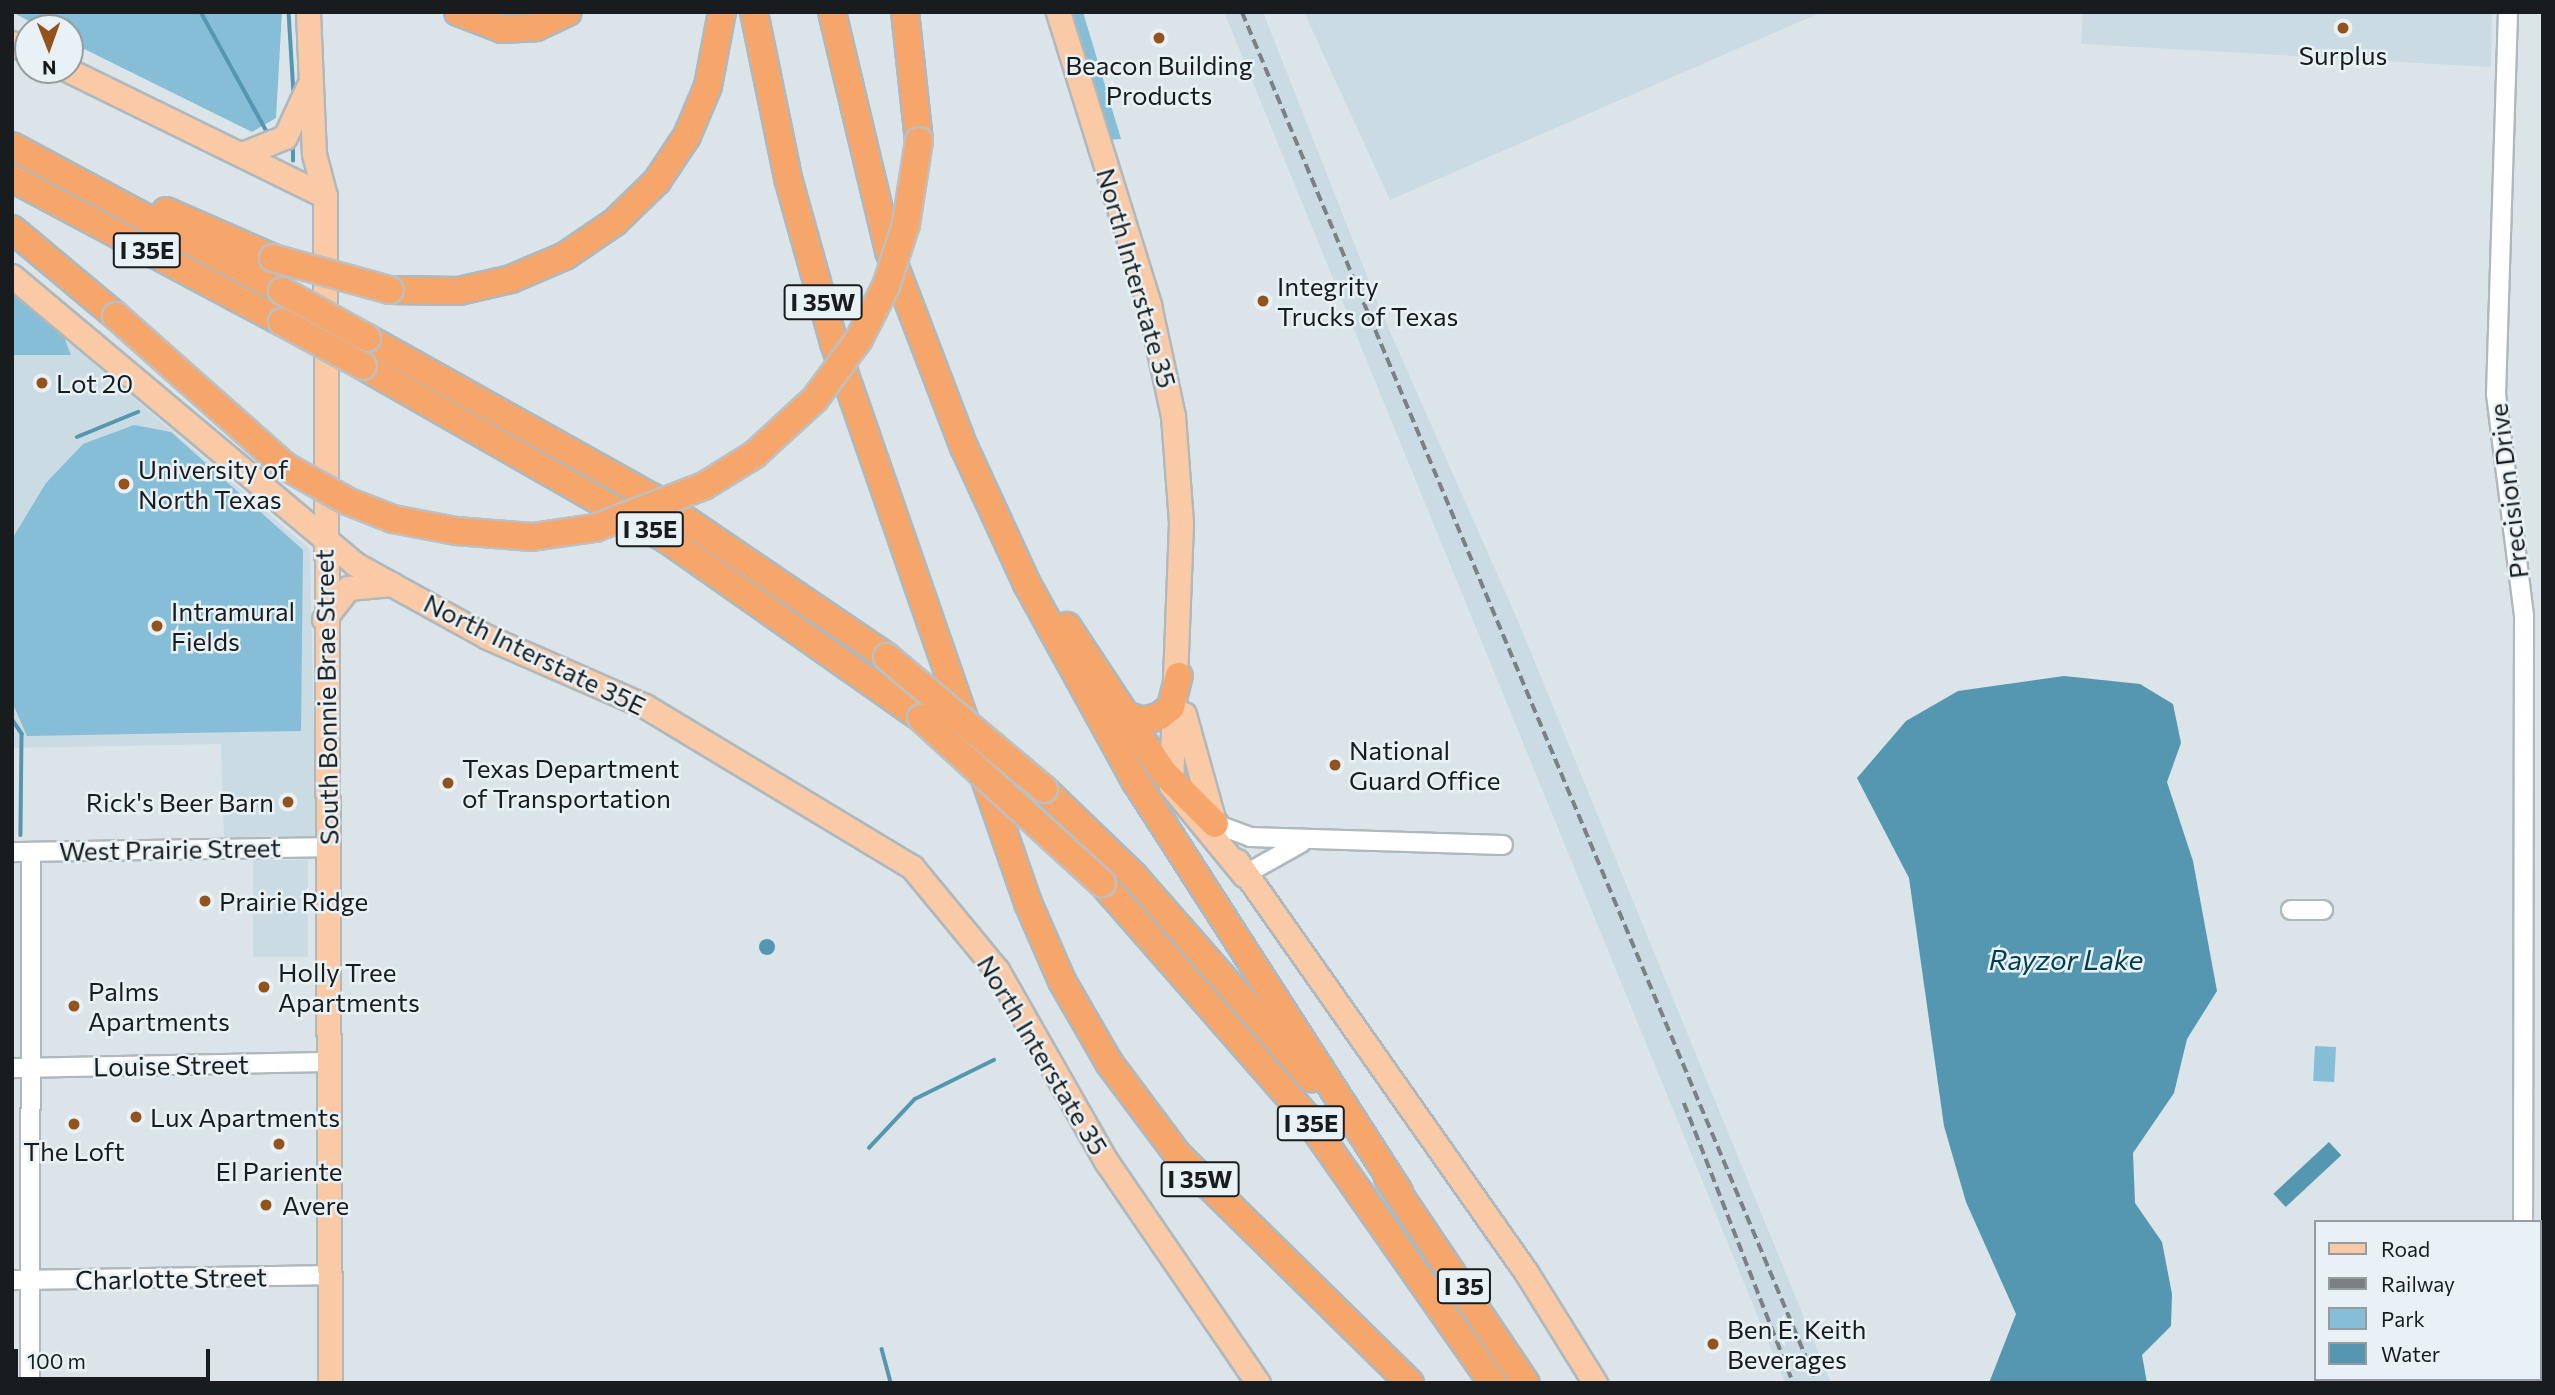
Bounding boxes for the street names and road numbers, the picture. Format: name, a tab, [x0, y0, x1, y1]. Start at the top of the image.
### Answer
street label: North Interstate 35	[1091, 164, 1183, 392]
road number: I 35E	[112, 230, 182, 270]
road number: I 35W	[783, 282, 863, 323]
street label: Precision Drive	[2482, 402, 2534, 580]
road number: I 35E	[615, 508, 685, 550]
street label: South Bonnie Brae Street	[308, 549, 344, 845]
street label: North Interstate 35E	[419, 587, 651, 721]
street label: West Prairie Street	[59, 831, 281, 867]
street label: North Interstate 35	[971, 950, 1115, 1160]
street label: Louise Street	[93, 1048, 249, 1082]
road number: I 35E	[1276, 1102, 1346, 1143]
road number: I 35W	[1160, 1158, 1240, 1199]
street label: Charlotte Street	[75, 1261, 267, 1295]
road number: I 35	[1436, 1266, 1492, 1306]

